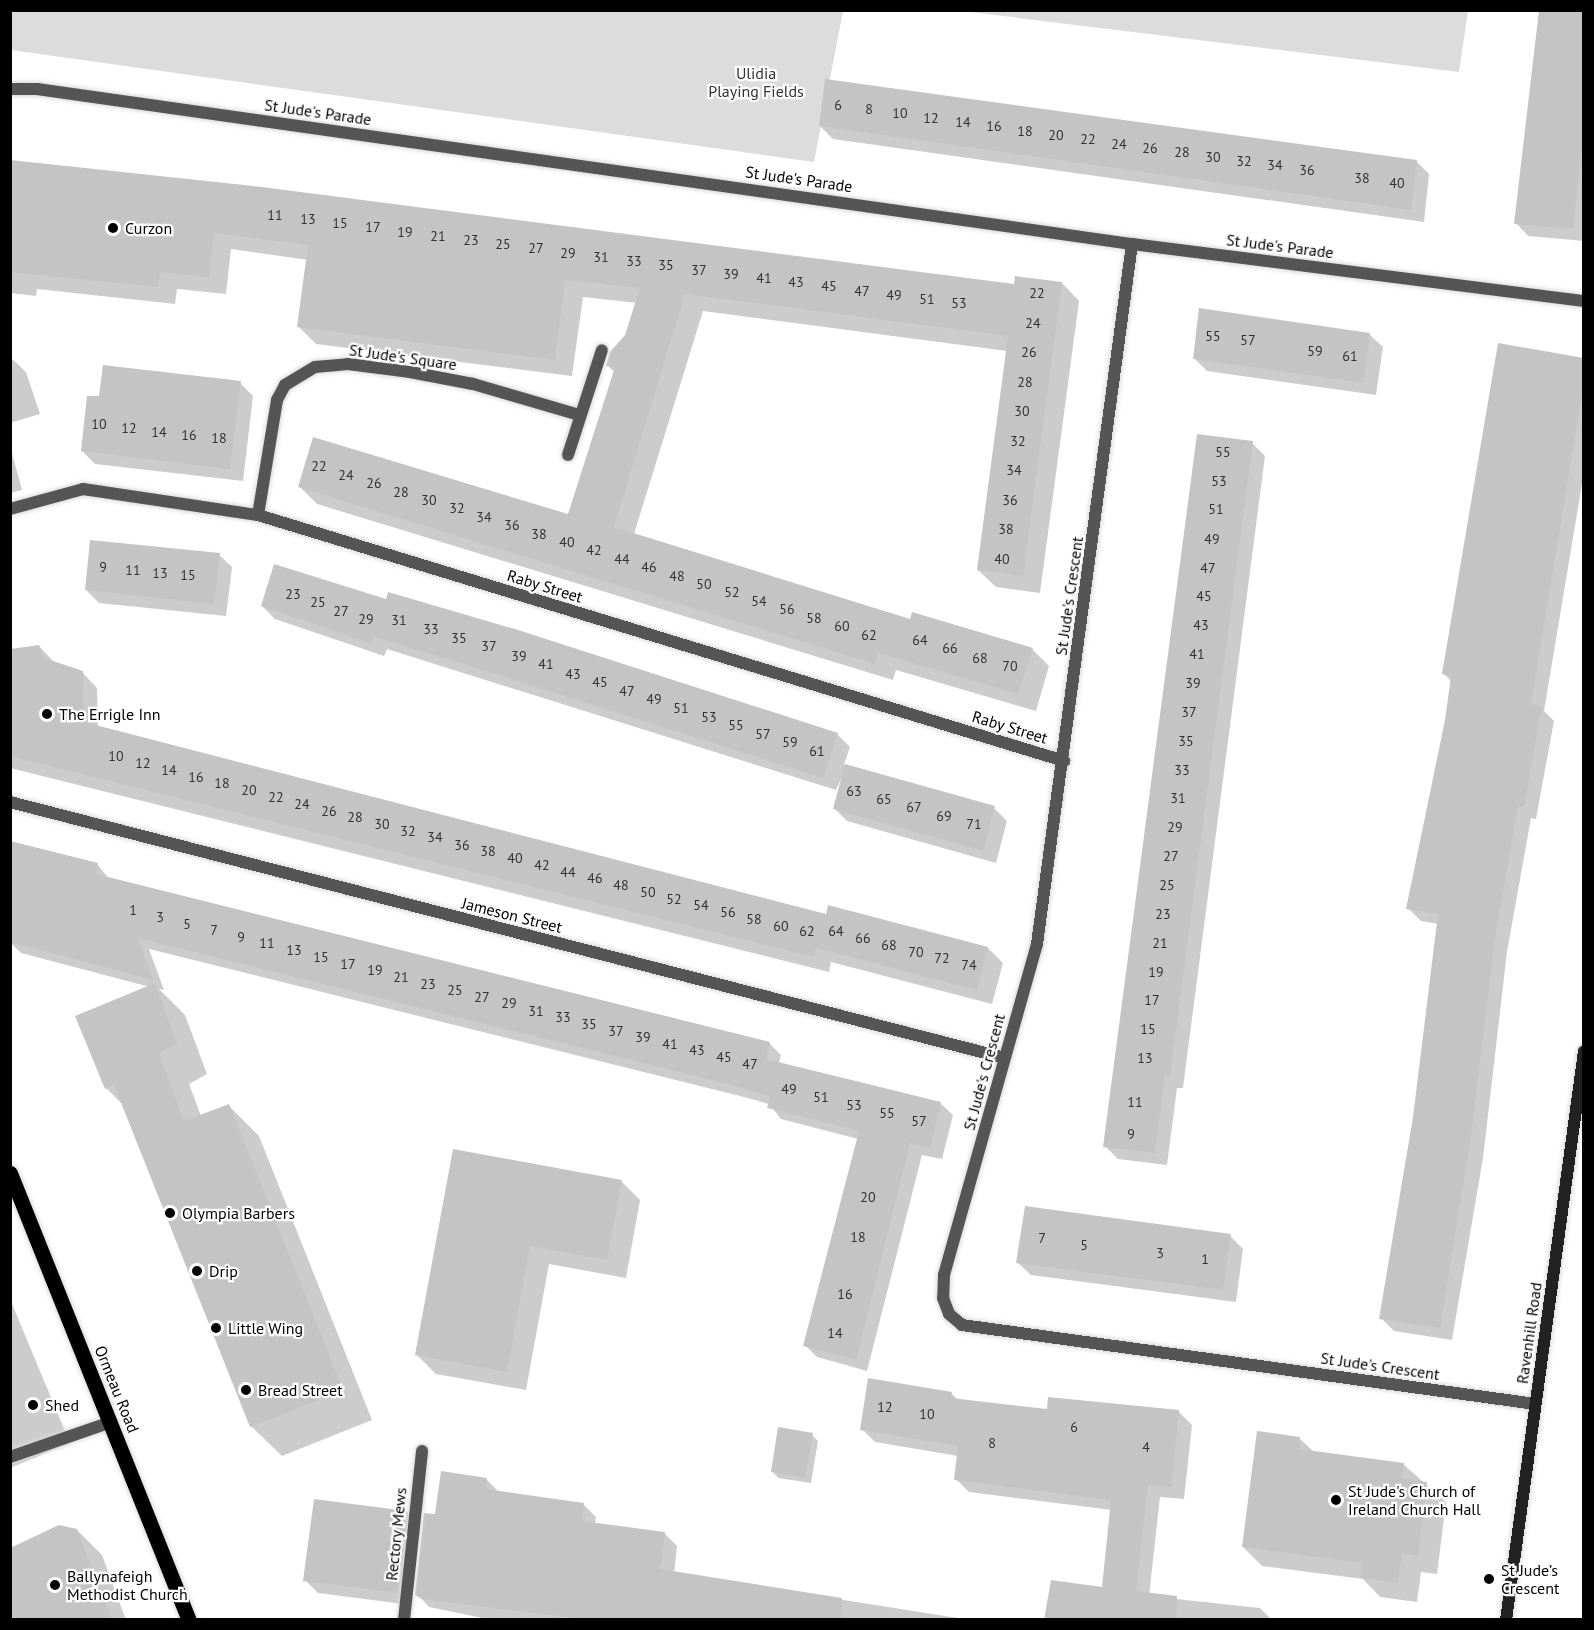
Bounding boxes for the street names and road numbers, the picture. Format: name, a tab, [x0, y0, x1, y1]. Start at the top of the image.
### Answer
street label: St Jude's Parade	[263, 95, 373, 129]
street label: St Jude's Parade	[744, 162, 854, 196]
street label: St Jude's Parade	[1225, 230, 1335, 262]
street label: St Jude's Square	[348, 340, 458, 374]
street label: St Jude's Crescent	[1051, 535, 1087, 657]
street label: Raby Street	[505, 565, 585, 607]
street label: Raby Street	[970, 706, 1050, 748]
street label: Jameson Street	[460, 893, 564, 937]
street label: St Jude's Crescent	[959, 1012, 1009, 1132]
street label: Ravenhill Road	[1512, 1281, 1546, 1385]
street label: Ormeau Road	[91, 1343, 143, 1435]
street label: St Jude's Crescent	[1319, 1348, 1441, 1384]
street label: Rectory Mews	[382, 1486, 410, 1582]

